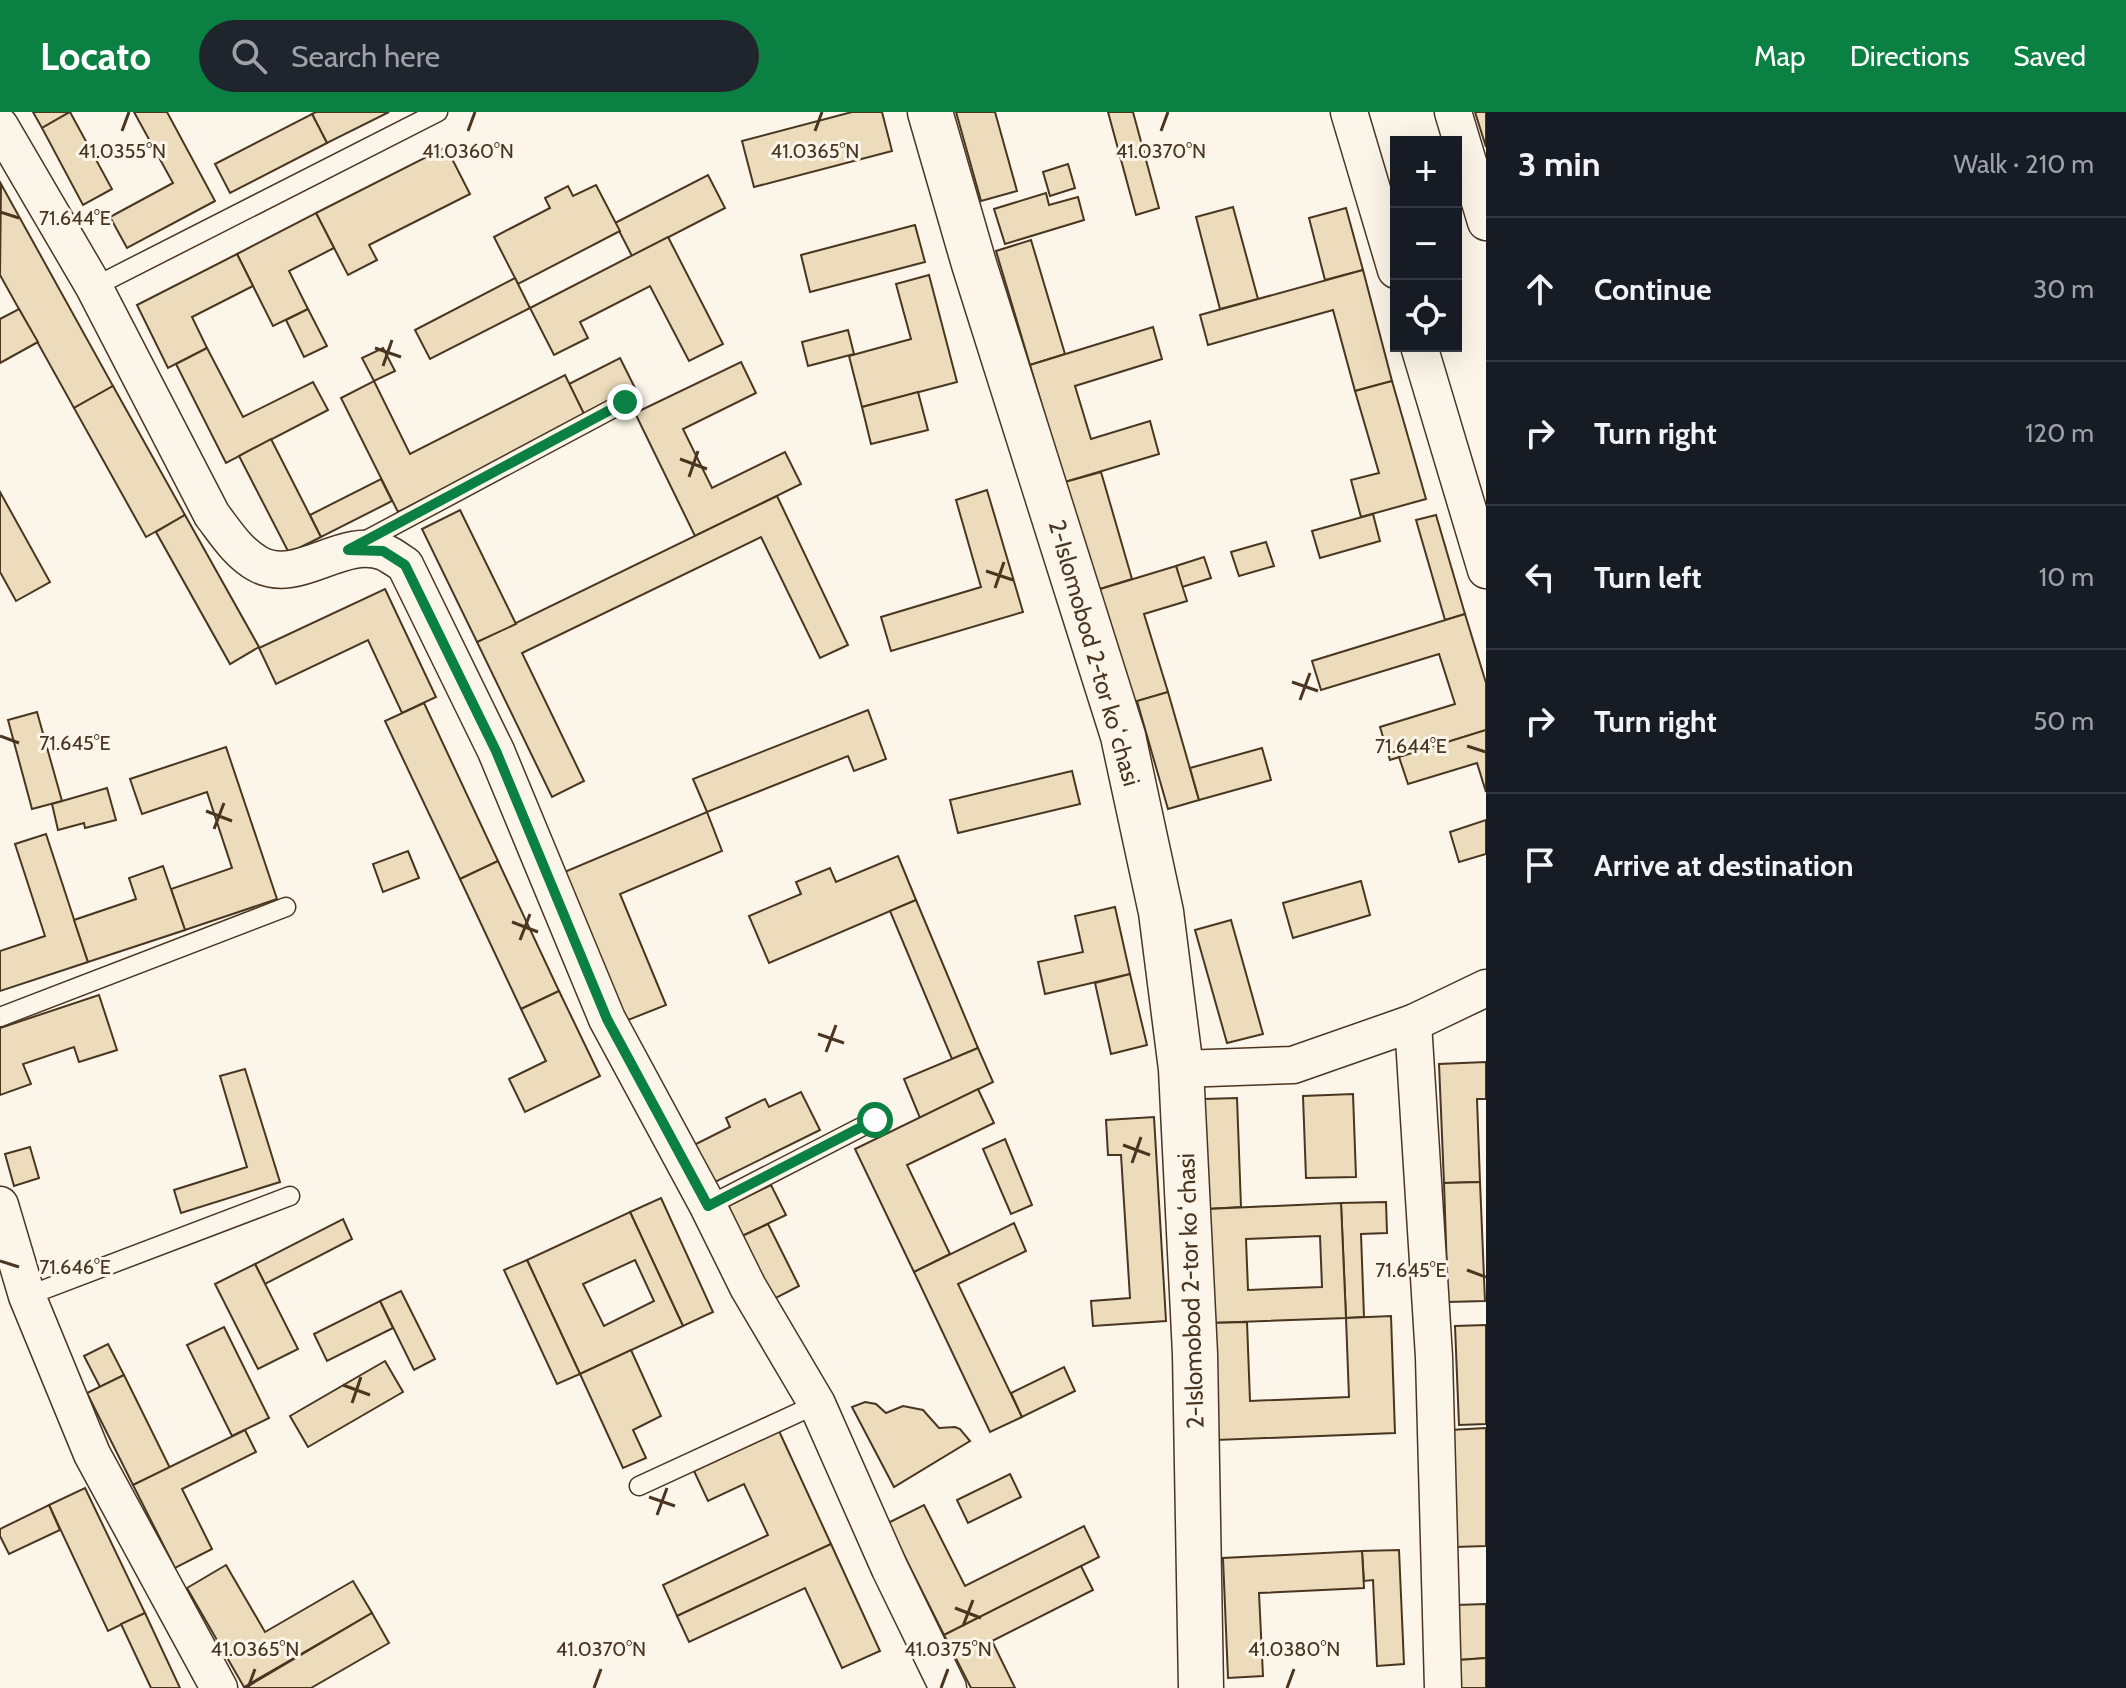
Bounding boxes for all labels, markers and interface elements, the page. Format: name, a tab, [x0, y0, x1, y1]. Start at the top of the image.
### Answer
search box	[199, 20, 759, 92]
text: Locato	[40, 33, 151, 80]
icon: search	[227, 34, 271, 78]
text: Search here	[291, 38, 440, 75]
text: Map	[1754, 39, 1806, 73]
text: Directions	[1850, 39, 1969, 73]
text: Saved	[2013, 39, 2086, 73]
map controls	[1390, 136, 1462, 352]
button: +	[1390, 136, 1462, 208]
text: 41.0355°N	[78, 139, 166, 163]
text: 41.0360°N	[422, 139, 514, 163]
text: 41.0365°N	[771, 139, 859, 163]
text: 41.0370°N	[1116, 139, 1206, 163]
text: 3 min	[1518, 143, 1600, 185]
text: Walk · 210 m	[1953, 148, 2094, 180]
text: 71.644°E	[39, 206, 111, 230]
button: −	[1390, 208, 1462, 280]
icon: ahead	[1518, 267, 1562, 311]
text: Continue	[1594, 271, 1711, 308]
text: 30 m	[2033, 273, 2094, 305]
button: locate	[1390, 280, 1462, 352]
route end	[607, 384, 643, 420]
icon: right	[1518, 411, 1562, 455]
text: Turn right	[1594, 415, 1717, 452]
text: 120 m	[2025, 417, 2094, 449]
street label: 2-Islomobod 2-tor koʻchasi	[1043, 516, 1146, 789]
icon: left	[1518, 555, 1562, 599]
text: Turn left	[1594, 559, 1702, 596]
text: 10 m	[2039, 561, 2094, 593]
icon: right	[1518, 699, 1562, 743]
text: Turn right	[1594, 703, 1717, 740]
text: 50 m	[2033, 705, 2094, 737]
text: 71.645°E	[39, 731, 111, 755]
text: 71.644°E	[1375, 734, 1447, 758]
icon: arrive	[1518, 843, 1562, 887]
text: Arrive at destination	[1594, 847, 1854, 884]
route start	[857, 1102, 893, 1138]
street label: 2-Islomobod 2-tor koʻchasi	[1171, 1153, 1210, 1429]
text: 71.646°E	[39, 1255, 111, 1279]
text: 71.645°E	[1375, 1258, 1447, 1282]
text: 41.0365°N	[211, 1637, 299, 1661]
text: 41.0370°N	[556, 1637, 646, 1661]
text: 41.0375°N	[904, 1637, 992, 1661]
text: 41.0380°N	[1248, 1637, 1340, 1661]

